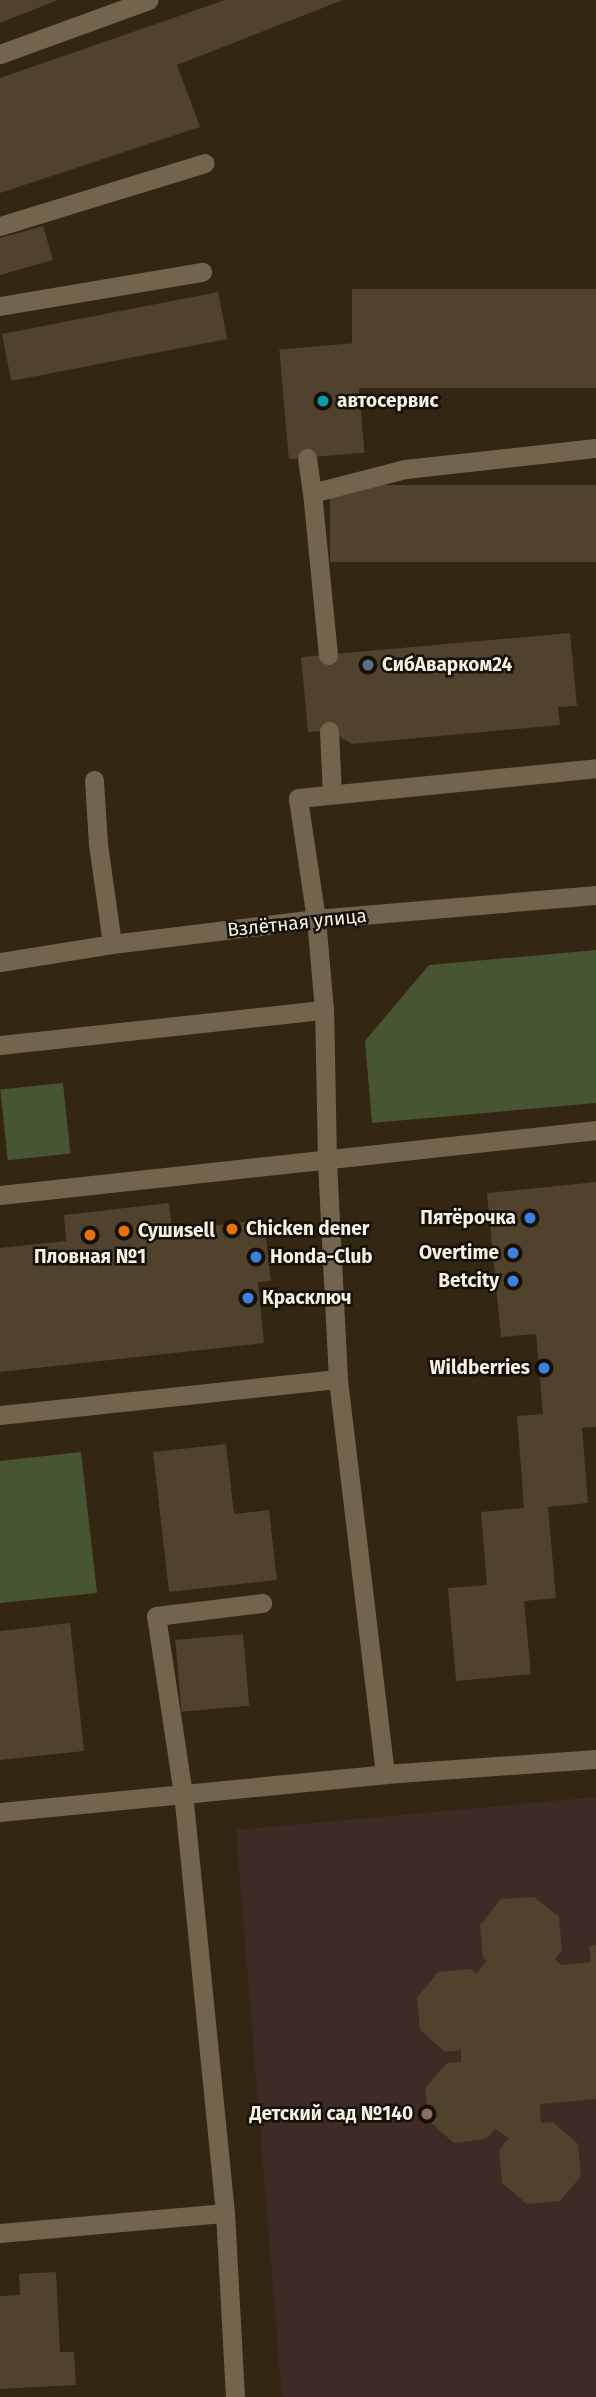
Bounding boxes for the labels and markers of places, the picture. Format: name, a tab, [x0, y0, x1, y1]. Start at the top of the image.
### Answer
place label: автосервис	[337, 390, 439, 412]
marker: автосервис	[315, 393, 331, 409]
place label: СибАварком24	[382, 654, 512, 676]
marker: СибАварком24	[360, 657, 376, 673]
place label: Пятёрочка	[420, 1207, 516, 1229]
marker: Пятёрочка	[522, 1210, 538, 1226]
place label: Chicken dener	[246, 1218, 369, 1240]
place label: Сушиsell	[138, 1220, 215, 1242]
marker: Chicken dener	[224, 1221, 240, 1237]
marker: Сушиsell	[116, 1223, 132, 1239]
marker: Пловная №1	[82, 1227, 98, 1243]
place label: Overtime	[419, 1242, 499, 1264]
marker: Overtime	[505, 1245, 521, 1261]
place label: Пловная №1	[34, 1246, 146, 1268]
place label: Honda-Club	[270, 1246, 373, 1268]
marker: Honda-Club	[248, 1249, 264, 1265]
place label: Betcity	[438, 1270, 499, 1292]
marker: Betcity	[505, 1273, 521, 1289]
place label: Красключ	[262, 1287, 352, 1309]
marker: Красключ	[240, 1290, 256, 1306]
place label: Wildberries	[430, 1357, 530, 1379]
marker: Wildberries	[536, 1360, 552, 1376]
place label: Детский сад №140	[249, 2103, 413, 2125]
marker: Детский сад №140	[419, 2106, 435, 2122]

